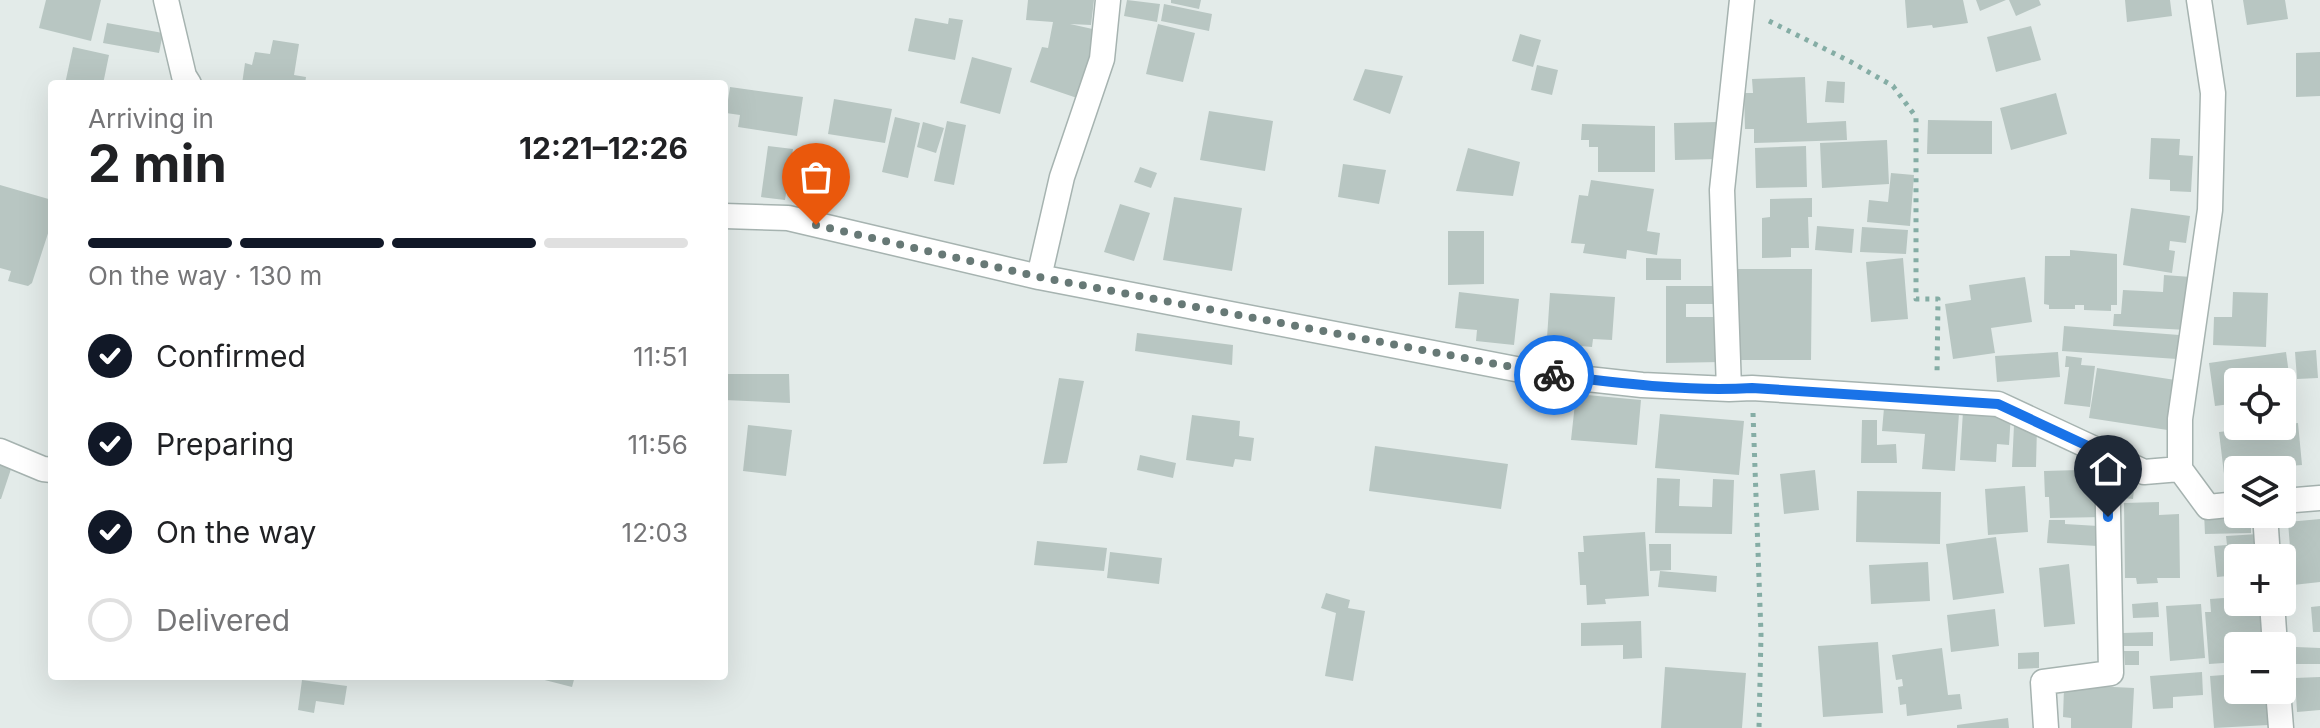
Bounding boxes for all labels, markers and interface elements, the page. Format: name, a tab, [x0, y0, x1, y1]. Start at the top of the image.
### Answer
text: Arriving in	[88, 103, 214, 134]
text: 12:21–12:26	[519, 130, 688, 166]
text: 2 min	[88, 132, 227, 195]
pin	[782, 143, 850, 225]
icon: bag	[794, 155, 838, 199]
text: On the way · 130 m	[88, 260, 322, 291]
icon: check	[88, 334, 132, 378]
courier	[1514, 335, 1594, 415]
text: Confirmed	[156, 338, 306, 374]
text: 11:51	[633, 341, 688, 372]
icon: bike	[1532, 353, 1576, 397]
map controls	[2224, 368, 2296, 704]
button: locate	[2224, 368, 2296, 440]
icon: check	[88, 422, 132, 466]
text: Preparing	[156, 426, 294, 462]
text: 11:56	[627, 429, 688, 460]
pin	[2074, 435, 2142, 517]
icon: home	[2086, 447, 2130, 491]
button: layers	[2224, 456, 2296, 528]
icon: check	[88, 510, 132, 554]
text: On the way	[156, 514, 316, 550]
text: 12:03	[622, 517, 688, 548]
button: +	[2224, 544, 2296, 616]
text: Delivered	[156, 602, 290, 638]
button: −	[2224, 632, 2296, 704]

